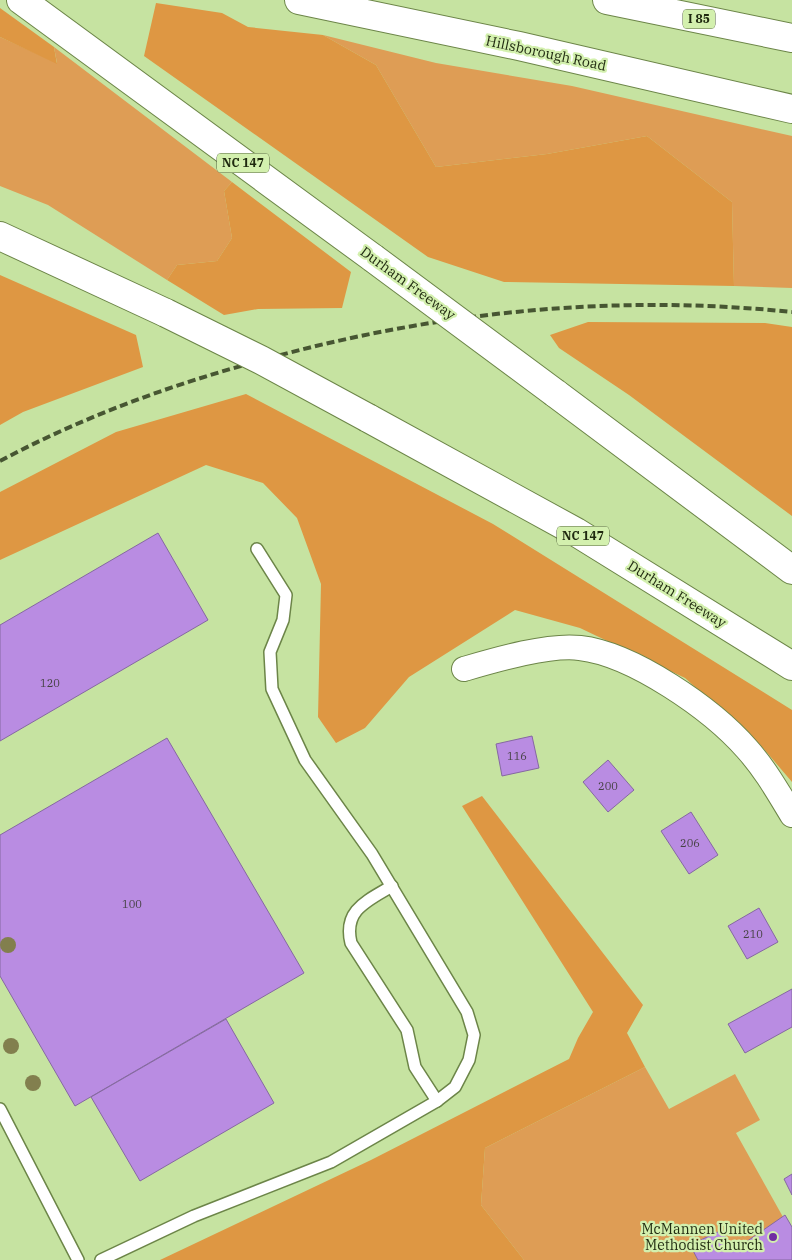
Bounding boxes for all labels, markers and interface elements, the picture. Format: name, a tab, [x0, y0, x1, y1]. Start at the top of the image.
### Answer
road number: I 85	[683, 10, 715, 28]
street label: Hillsborough Road	[484, 31, 608, 75]
road number: NC 147	[217, 154, 269, 172]
street label: Durham Freeway	[357, 242, 459, 324]
road number: NC 147	[557, 526, 609, 546]
street label: Durham Freeway	[624, 556, 730, 632]
house number: 120	[40, 676, 60, 690]
house number: 116	[507, 749, 527, 763]
house number: 200	[598, 779, 618, 793]
house number: 206	[680, 836, 700, 850]
house number: 100	[122, 897, 142, 911]
house number: 210	[743, 927, 763, 941]
place label: McMannen United Methodist Church	[641, 1220, 763, 1254]
marker: McMannen United Methodist Church	[767, 1231, 779, 1243]

